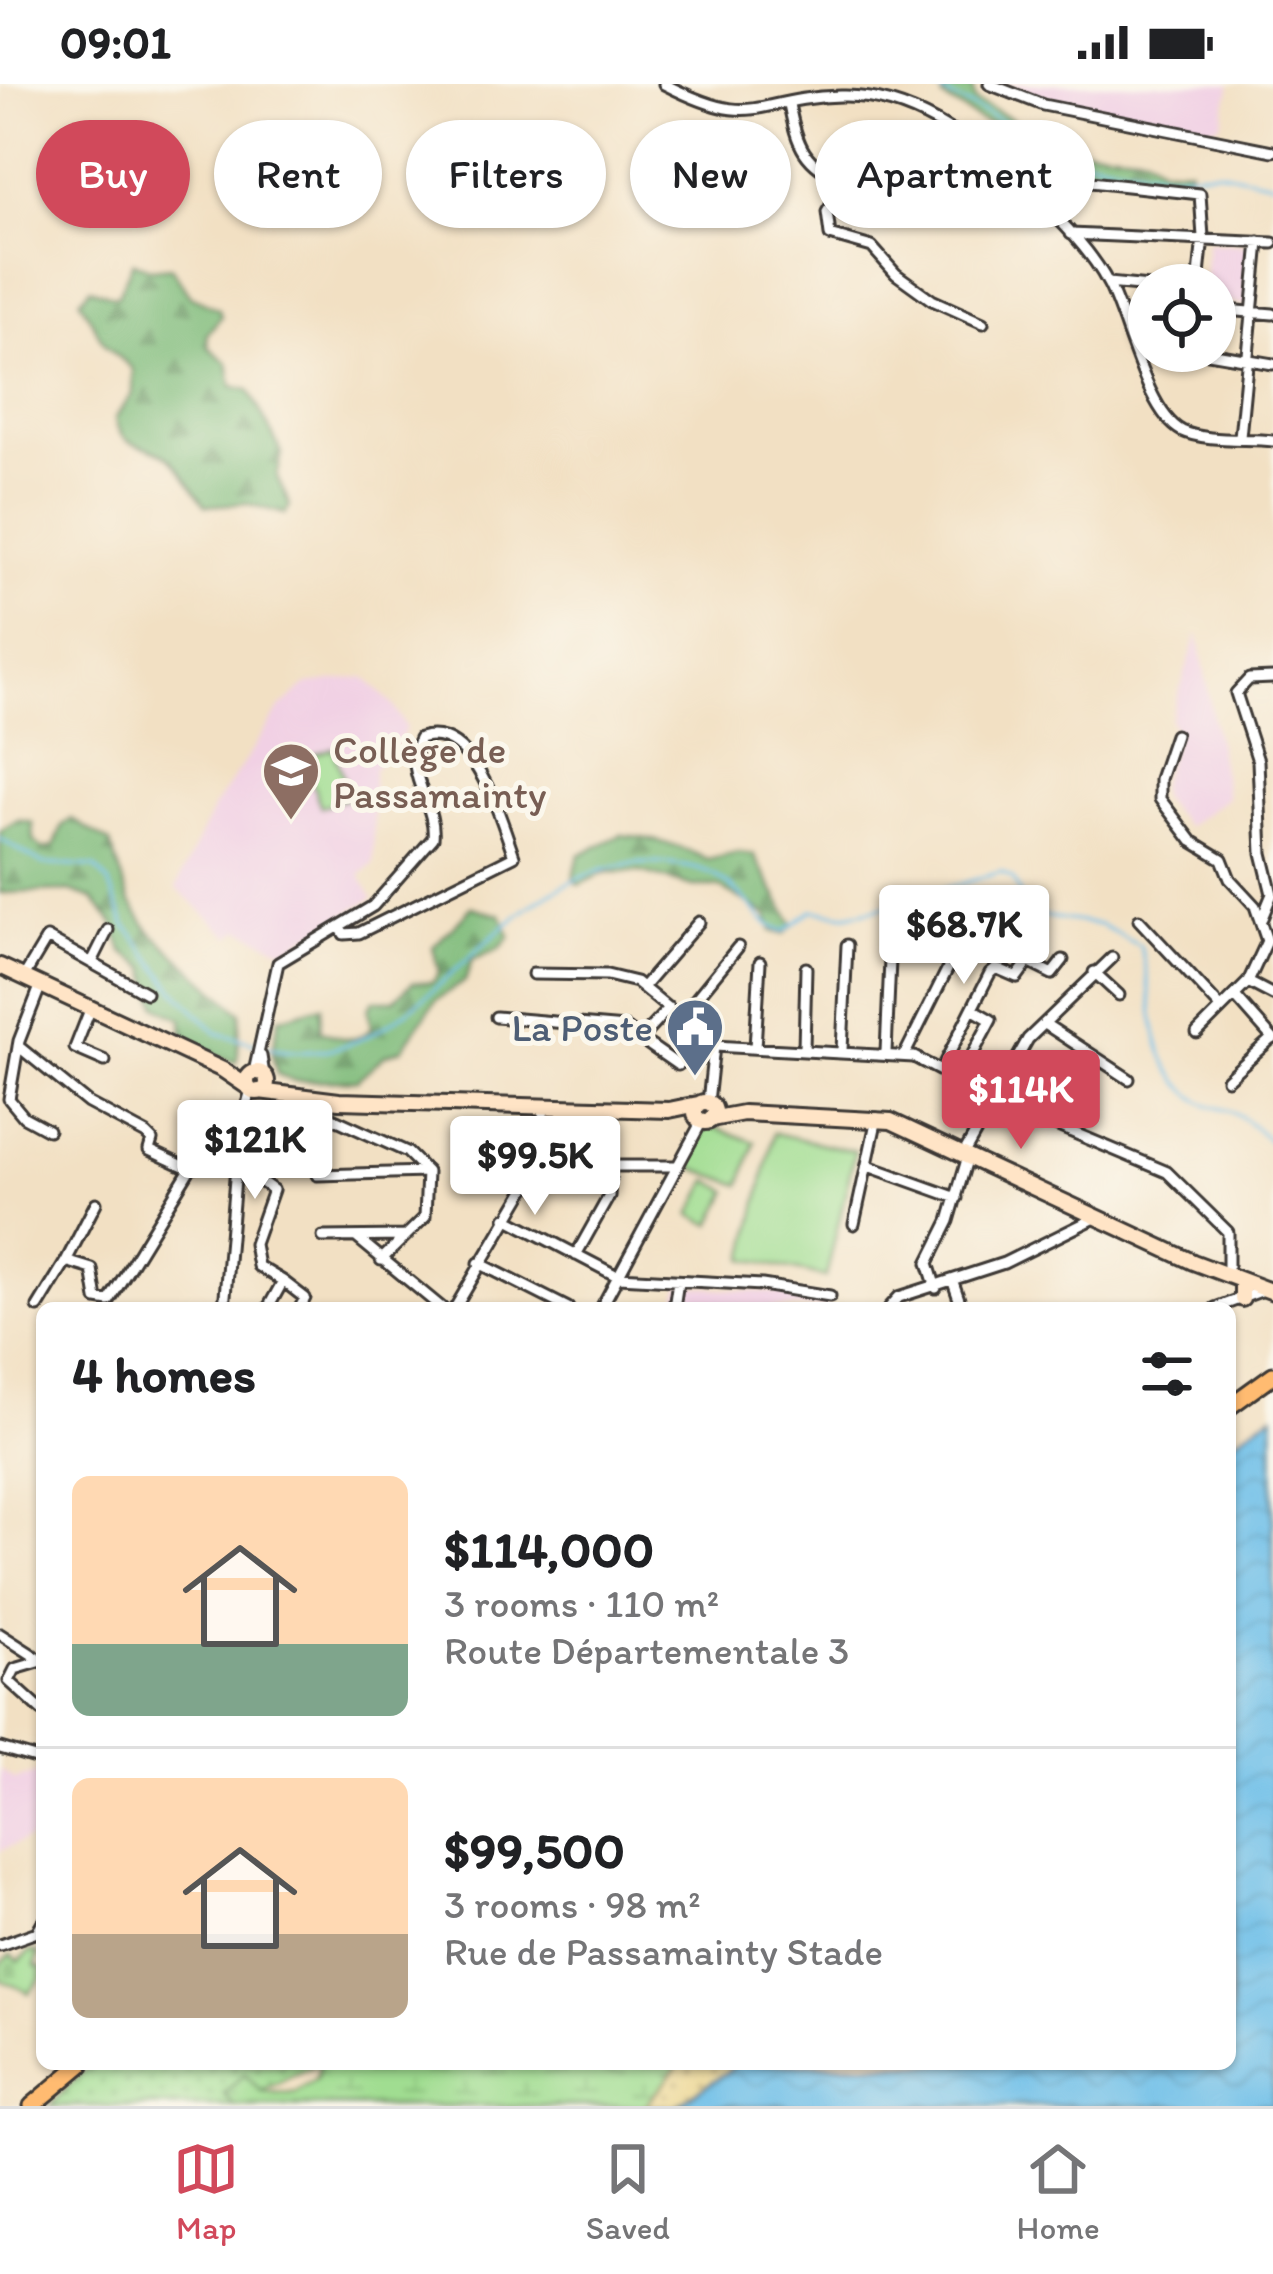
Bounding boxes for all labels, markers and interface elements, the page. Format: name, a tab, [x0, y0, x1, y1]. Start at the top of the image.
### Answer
text: 09:01	[60, 15, 171, 69]
chip: Buy	[36, 120, 190, 228]
chip: Rent	[214, 120, 382, 228]
chip: Filters	[406, 120, 606, 228]
chip: New	[630, 120, 791, 228]
chip: Apartment	[815, 120, 1095, 228]
map controls	[1128, 264, 1236, 372]
button: locate	[1128, 264, 1236, 372]
place label: Collège de Passamainty	[333, 726, 546, 818]
school or university icon: Collège de Passamainty	[260, 740, 322, 822]
pin: $68.7K	[866, 885, 1062, 987]
text: $68.7K	[906, 900, 1022, 947]
public building icon: La Poste	[664, 996, 726, 1078]
place label: La Poste	[511, 1004, 653, 1051]
pin: $114K	[937, 1050, 1105, 1152]
text: $114K	[969, 1065, 1073, 1112]
pin: $121K	[171, 1100, 339, 1202]
text: $121K	[204, 1115, 306, 1162]
pin: $99.5K	[437, 1116, 633, 1218]
text: $99.5K	[477, 1131, 593, 1178]
icon: filters	[1134, 1341, 1200, 1407]
text: 4 homes	[72, 1344, 256, 1405]
text: $114,000	[444, 1519, 654, 1580]
icon: home	[168, 1524, 312, 1668]
text: 3 rooms · 110 m²	[444, 1580, 719, 1627]
text: Route Départementale 3	[444, 1627, 849, 1674]
text: $99,500	[444, 1820, 625, 1881]
icon: home	[168, 1826, 312, 1970]
text: 3 rooms · 98 m²	[444, 1881, 701, 1928]
text: Rue de Passamainty Stade	[444, 1928, 883, 1975]
tab: Map	[173, 2136, 239, 2247]
tab: Saved	[586, 2136, 670, 2247]
tab: Home	[1017, 2136, 1100, 2247]

